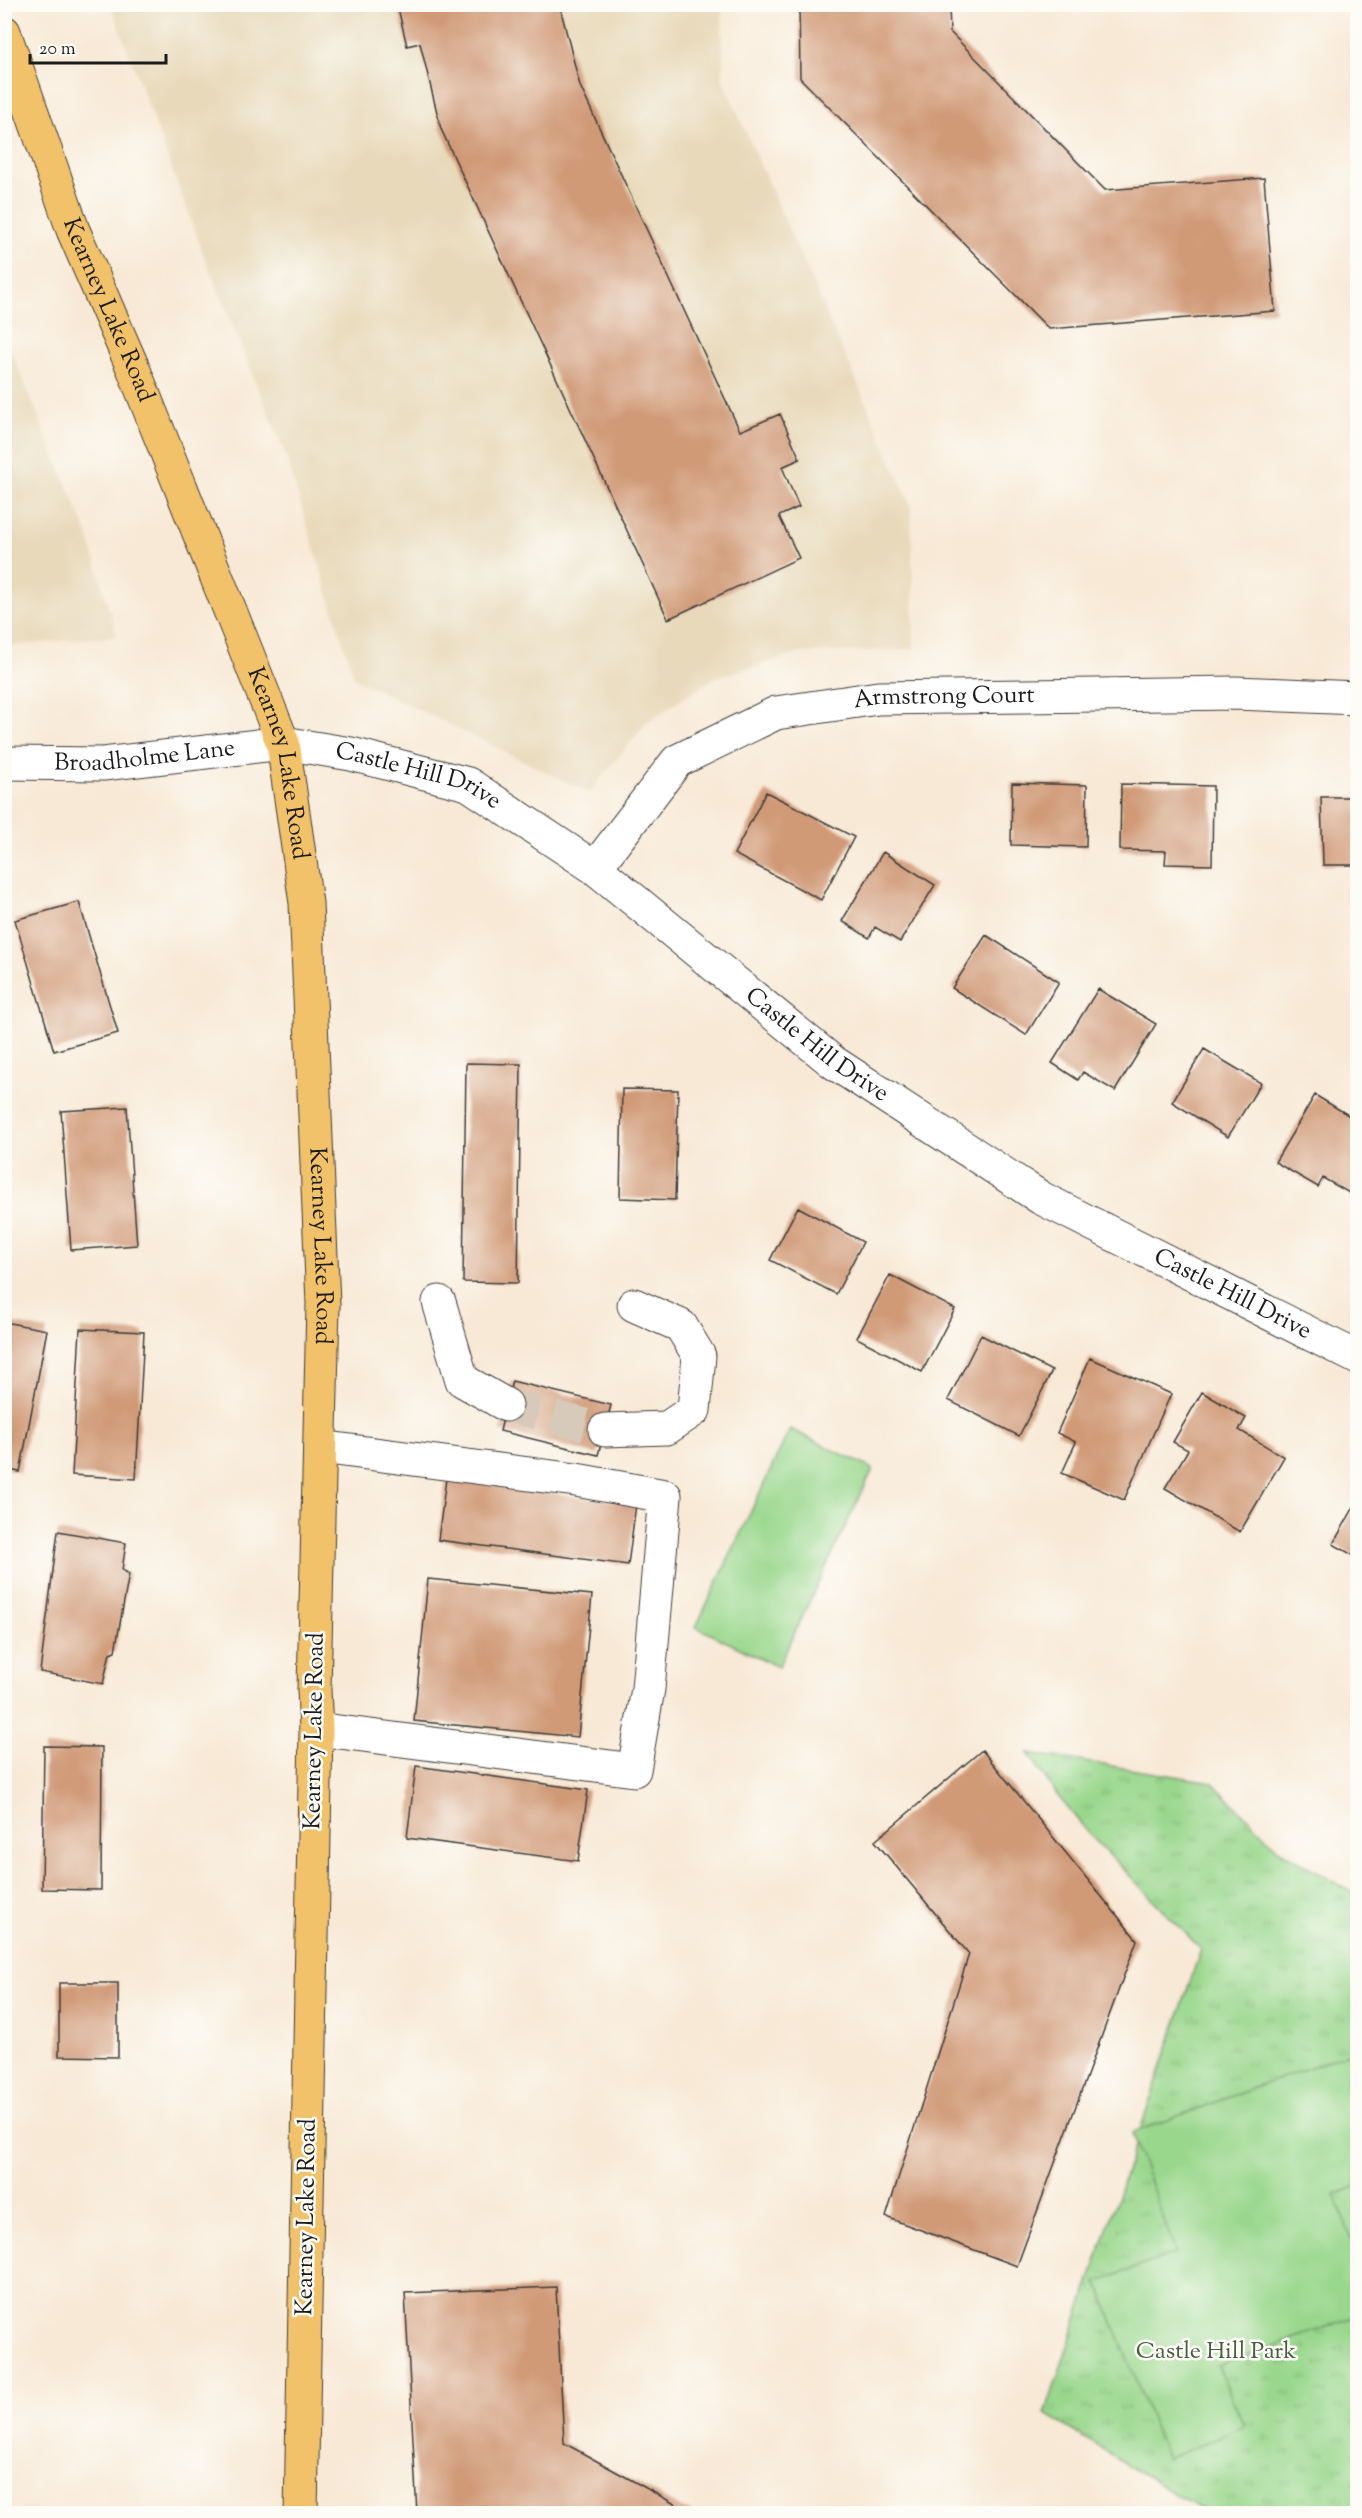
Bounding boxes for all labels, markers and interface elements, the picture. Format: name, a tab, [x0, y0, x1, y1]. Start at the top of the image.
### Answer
scale bar	[30, 27, 166, 65]
text: 20 m	[39, 37, 76, 63]
street label: Kearney Lake Road	[53, 214, 162, 408]
street label: Kearney Lake Road	[238, 663, 317, 862]
street label: Armstrong Court	[851, 679, 1035, 718]
street label: Broadholme Lane	[54, 732, 237, 781]
street label: Castle Hill Drive	[333, 735, 508, 818]
street label: Castle Hill Drive	[737, 980, 895, 1111]
street label: Kearney Lake Road	[299, 1147, 340, 1346]
street label: Castle Hill Drive	[1148, 1240, 1317, 1349]
street label: Kearney Lake Road	[296, 1632, 334, 1830]
street label: Kearney Lake Road	[288, 2118, 326, 2316]
park label: Castle Hill Park	[1136, 2335, 1296, 2369]

